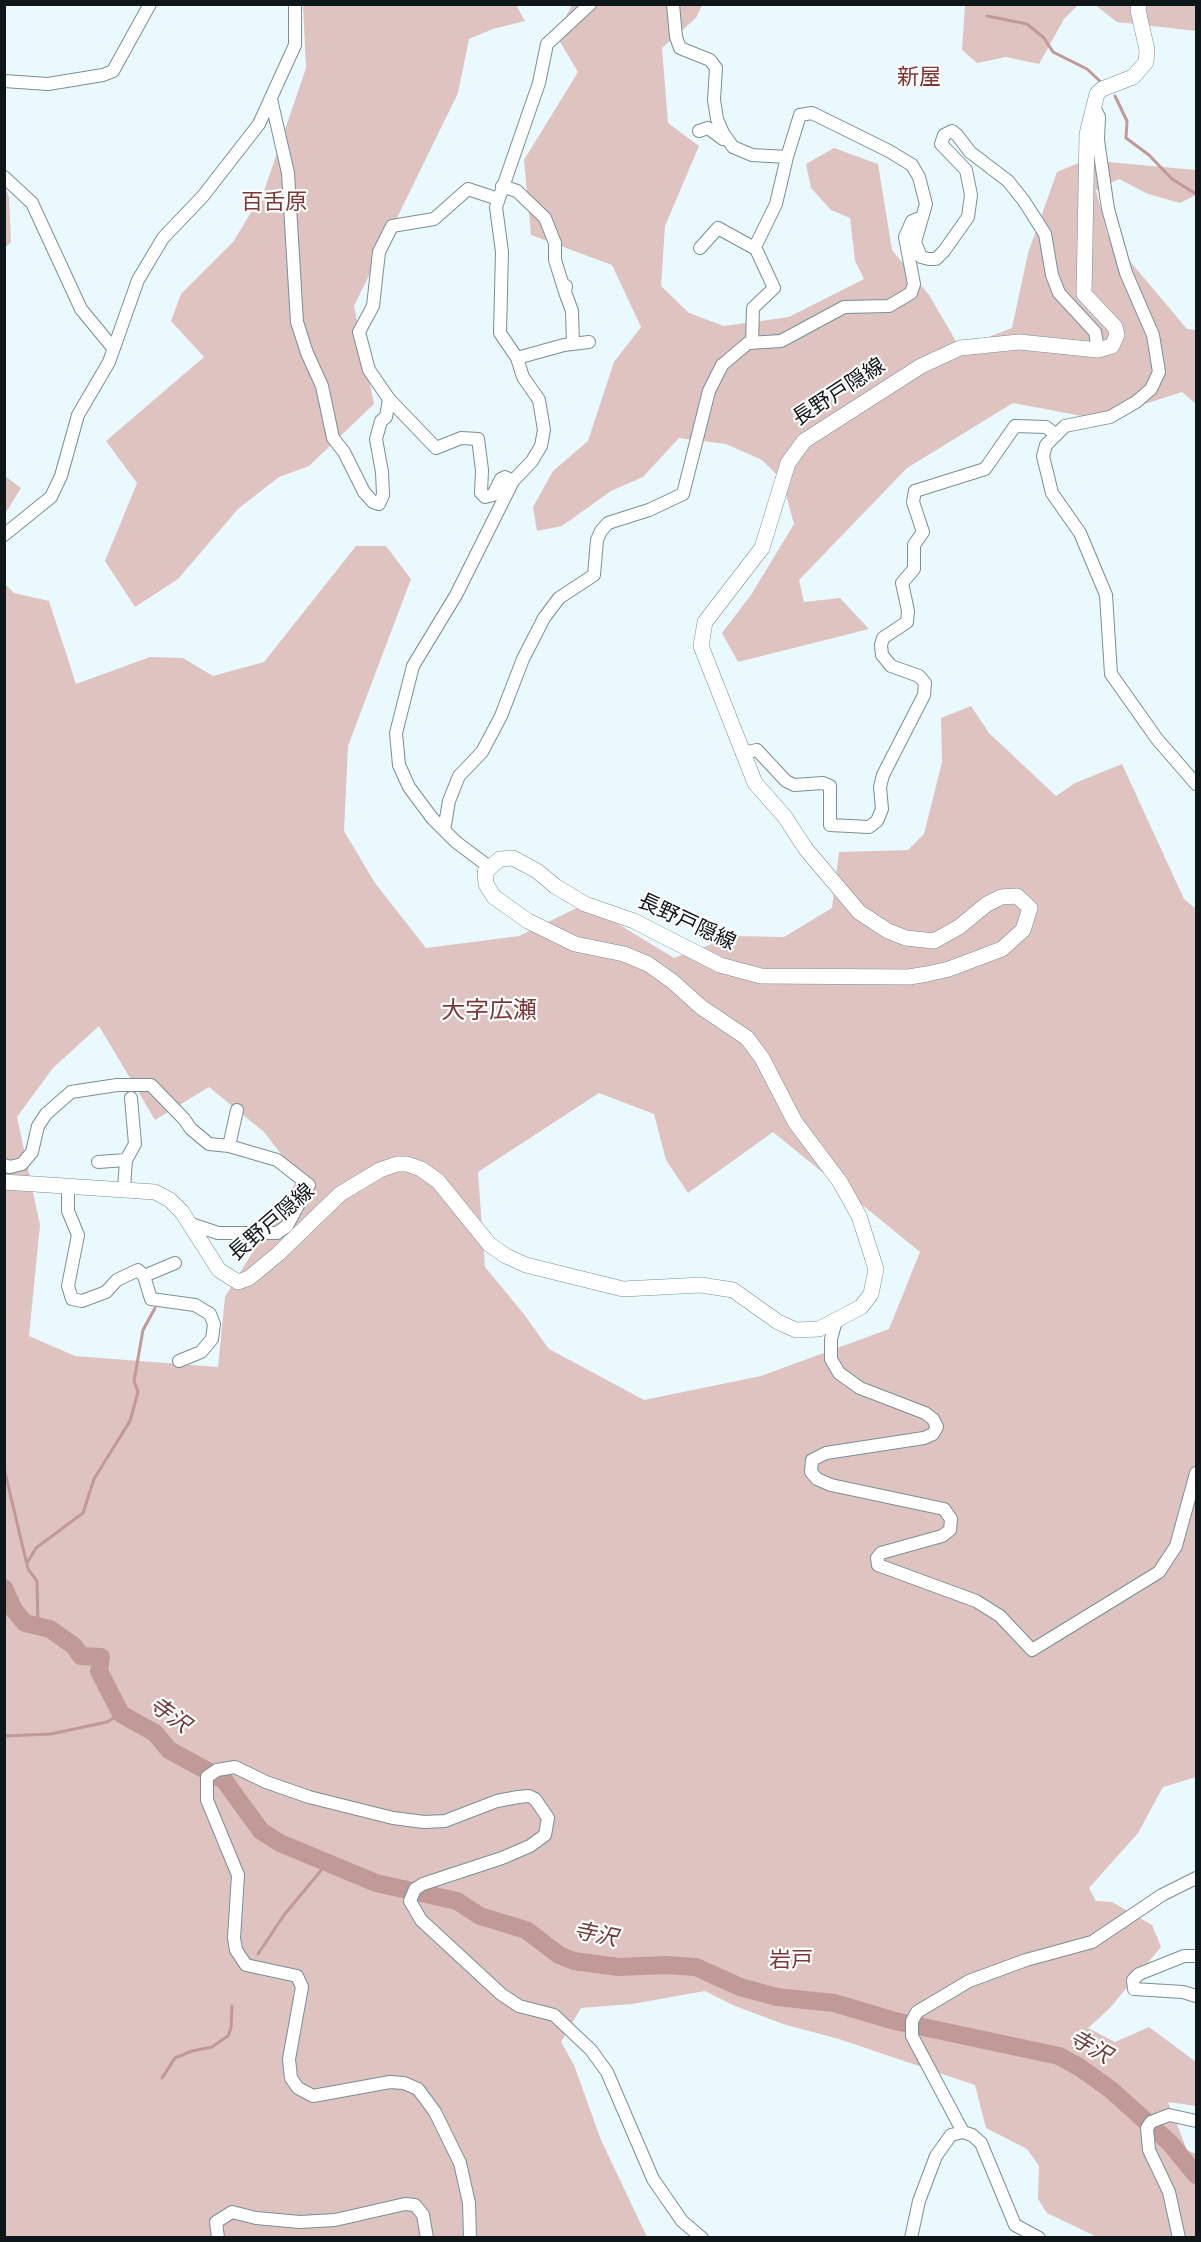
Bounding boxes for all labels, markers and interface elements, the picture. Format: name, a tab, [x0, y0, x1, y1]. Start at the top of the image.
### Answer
district label: 新屋	[897, 67, 941, 93]
district label: 百舌原	[241, 192, 307, 218]
street label: 長野戸隠線	[789, 355, 891, 433]
street label: 長野戸隠線	[633, 890, 739, 958]
district label: 大字広瀬	[441, 999, 537, 1027]
street label: 長野戸隠線	[225, 1180, 321, 1268]
water label: 寺沢	[142, 1693, 194, 1741]
water label: 寺沢	[571, 1920, 619, 1954]
district label: 岩戸	[769, 1950, 813, 1976]
water label: 寺沢	[1063, 2027, 1115, 2071]

